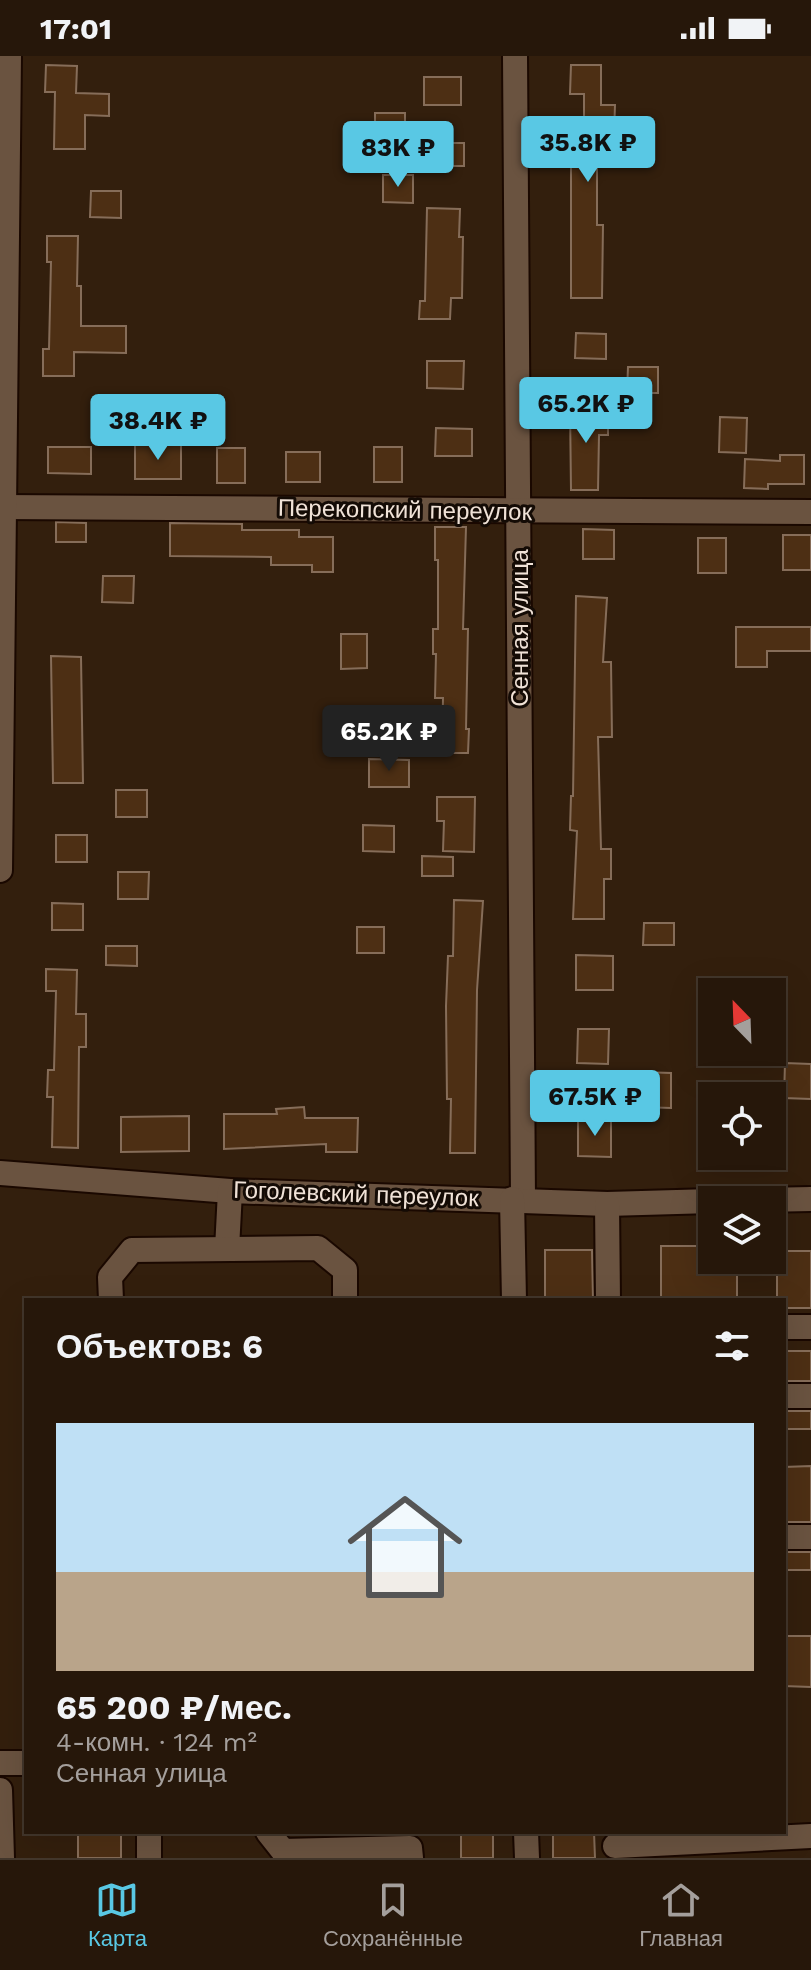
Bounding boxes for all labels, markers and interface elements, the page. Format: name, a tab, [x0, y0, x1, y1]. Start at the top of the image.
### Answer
text: 17:01	[40, 11, 112, 46]
pin: 35.8K ₽	[514, 116, 662, 184]
pin: 83K ₽	[342, 121, 454, 189]
text: 35.8K ₽	[539, 127, 637, 157]
text: 83K ₽	[361, 132, 435, 162]
pin: 65.2K ₽	[512, 377, 660, 445]
text: 65.2K ₽	[537, 388, 635, 418]
pin: 38.4K ₽	[84, 394, 232, 462]
text: 38.4K ₽	[108, 405, 208, 435]
street label: Перекопский переулок	[278, 494, 533, 526]
street label: Сенная улица	[506, 549, 534, 707]
pin: 65.2K ₽	[315, 705, 463, 773]
text: 65.2K ₽	[340, 716, 438, 746]
north arrow	[698, 978, 786, 1066]
map controls	[698, 978, 786, 1274]
pin: 67.5K ₽	[521, 1070, 669, 1138]
text: 67.5K ₽	[548, 1081, 642, 1111]
button: locate	[698, 1082, 786, 1170]
street label: Гоголевский переулок	[233, 1176, 480, 1212]
button: layers	[698, 1186, 786, 1274]
icon: filters	[710, 1324, 754, 1368]
text: Объектов: 6	[56, 1326, 263, 1366]
icon: home	[333, 1475, 477, 1619]
text: 65 200 ₽/мес.	[56, 1687, 292, 1727]
text: 4-комн. · 124 m²	[56, 1727, 257, 1757]
text: Сенная улица	[56, 1758, 227, 1788]
tab: Карта	[88, 1878, 147, 1952]
tab: Сохранённые	[323, 1878, 463, 1952]
tab: Главная	[639, 1878, 723, 1952]

